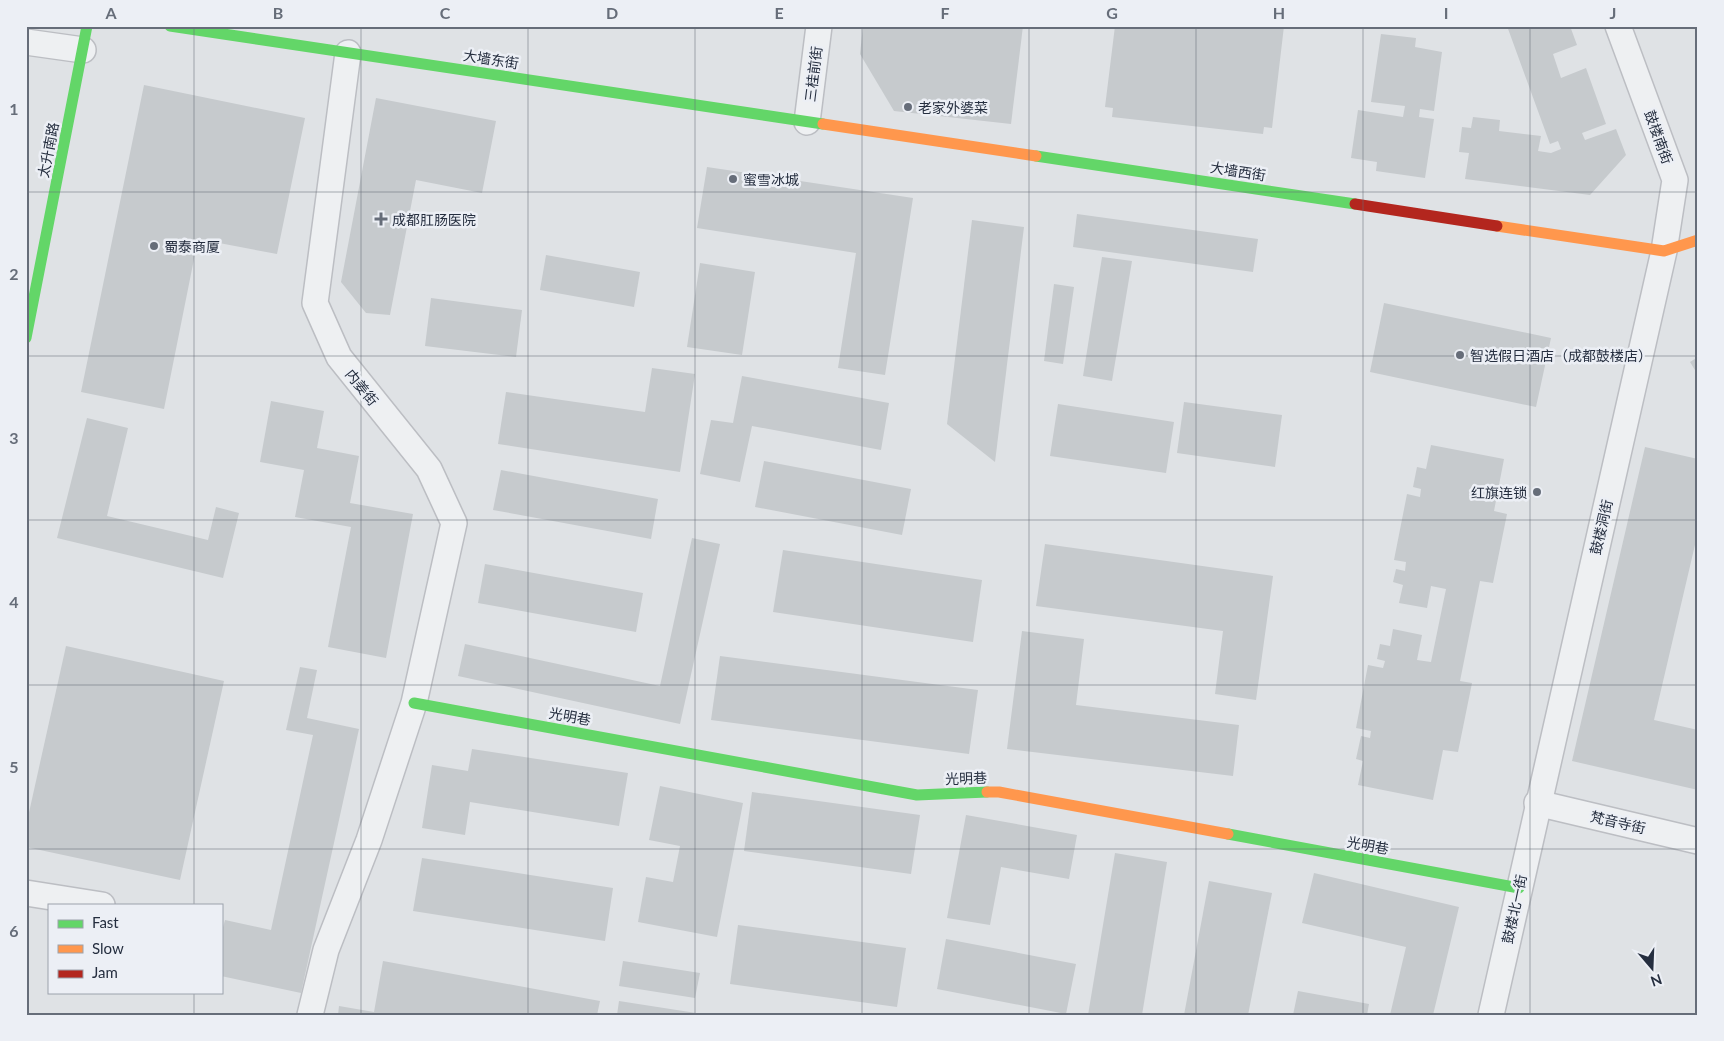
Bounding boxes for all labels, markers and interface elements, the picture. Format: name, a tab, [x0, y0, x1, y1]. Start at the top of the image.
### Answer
text: A	[104, 3, 117, 22]
text: B	[273, 3, 283, 22]
text: C	[440, 3, 451, 22]
text: D	[606, 3, 618, 22]
text: E	[774, 3, 784, 22]
text: F	[940, 3, 950, 22]
text: G	[1106, 3, 1118, 22]
text: H	[1273, 3, 1285, 22]
text: I	[1444, 3, 1448, 22]
text: J	[1610, 3, 1616, 22]
street label: 三桂前街	[801, 45, 825, 103]
street label: 大墙东街	[462, 46, 520, 72]
text: 1	[9, 99, 19, 118]
place label: 老家外婆菜	[918, 99, 988, 116]
marker: 老家外婆菜	[902, 101, 914, 113]
street label: 鼓楼南街	[1641, 108, 1677, 166]
street label: 太升南路	[34, 121, 62, 179]
street label: 大墙西街	[1209, 158, 1267, 184]
place label: 蜜雪冰城	[743, 171, 799, 188]
marker: 蜜雪冰城	[727, 173, 739, 185]
place label: 成都肛肠医院	[392, 211, 476, 228]
marker: 成都肛肠医院	[374, 212, 388, 226]
place label: 蜀泰商厦	[164, 238, 220, 255]
marker: 蜀泰商厦	[148, 240, 160, 252]
text: 2	[9, 264, 19, 283]
place label: 智选假日酒店（成都鼓楼店）	[1470, 347, 1652, 364]
marker: 智选假日酒店（成都鼓楼店）	[1454, 349, 1466, 361]
street label: 内姜街	[342, 365, 382, 409]
text: 3	[9, 428, 19, 447]
place label: 红旗连锁	[1471, 484, 1527, 501]
marker: 红旗连锁	[1531, 486, 1543, 498]
street label: 鼓楼洞街	[1586, 498, 1616, 556]
text: 4	[9, 592, 19, 611]
street label: 光明巷	[548, 704, 592, 728]
text: 5	[9, 757, 19, 776]
street label: 光明巷	[945, 769, 987, 787]
street label: 梵音寺街	[1589, 807, 1647, 837]
street label: 光明巷	[1346, 833, 1390, 857]
street label: 鼓楼北一街	[1498, 873, 1530, 945]
legend	[48, 904, 222, 994]
text: Fast	[92, 913, 119, 931]
text: 6	[9, 921, 19, 940]
text: Slow	[92, 939, 124, 957]
north arrow	[1626, 944, 1676, 994]
text: Jam	[92, 963, 118, 981]
text: N	[1649, 971, 1664, 991]

